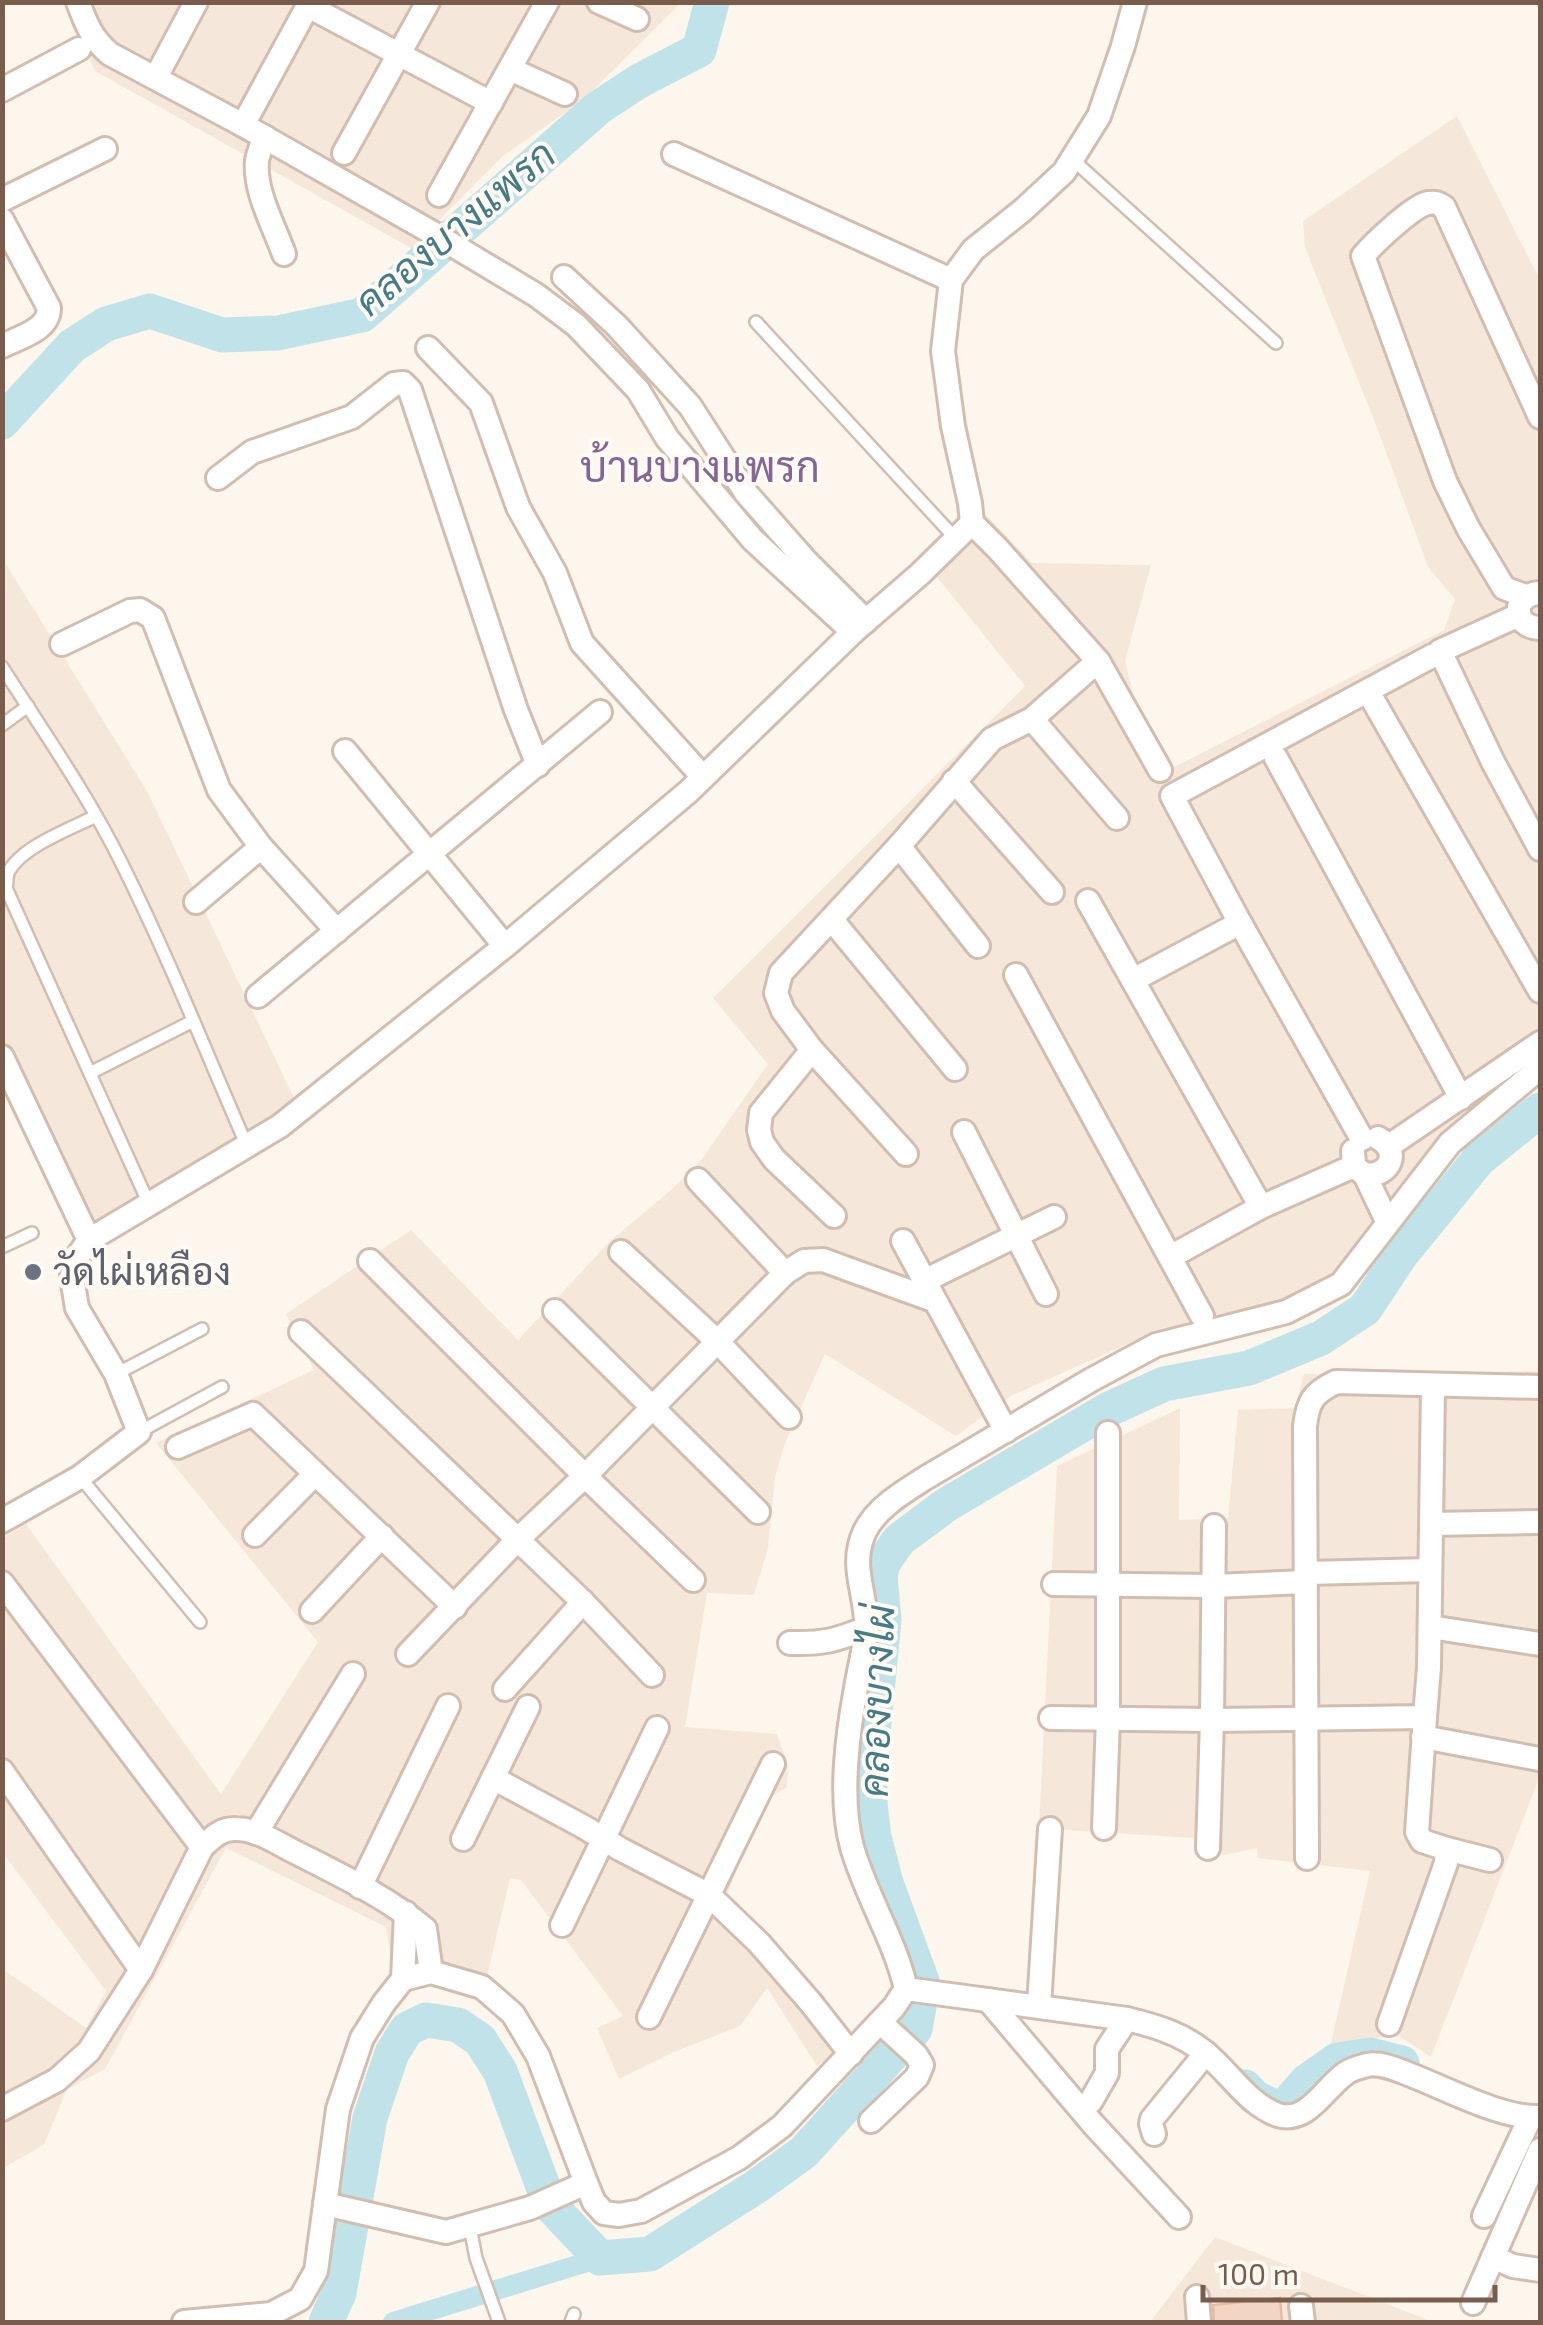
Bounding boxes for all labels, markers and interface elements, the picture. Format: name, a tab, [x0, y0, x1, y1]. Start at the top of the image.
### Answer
water label: คลองบางแพรก	[344, 129, 564, 324]
district label: บ้านบางแพรก	[580, 440, 820, 490]
place label: วัดไผ่เหลือง	[53, 1247, 231, 1293]
marker: วัดไผ่เหลือง	[22, 1261, 44, 1283]
water label: คลองบางไผ่	[848, 1602, 902, 1798]
scale bar	[1203, 2240, 1496, 2302]
text: 100 m	[1218, 2255, 1299, 2291]

